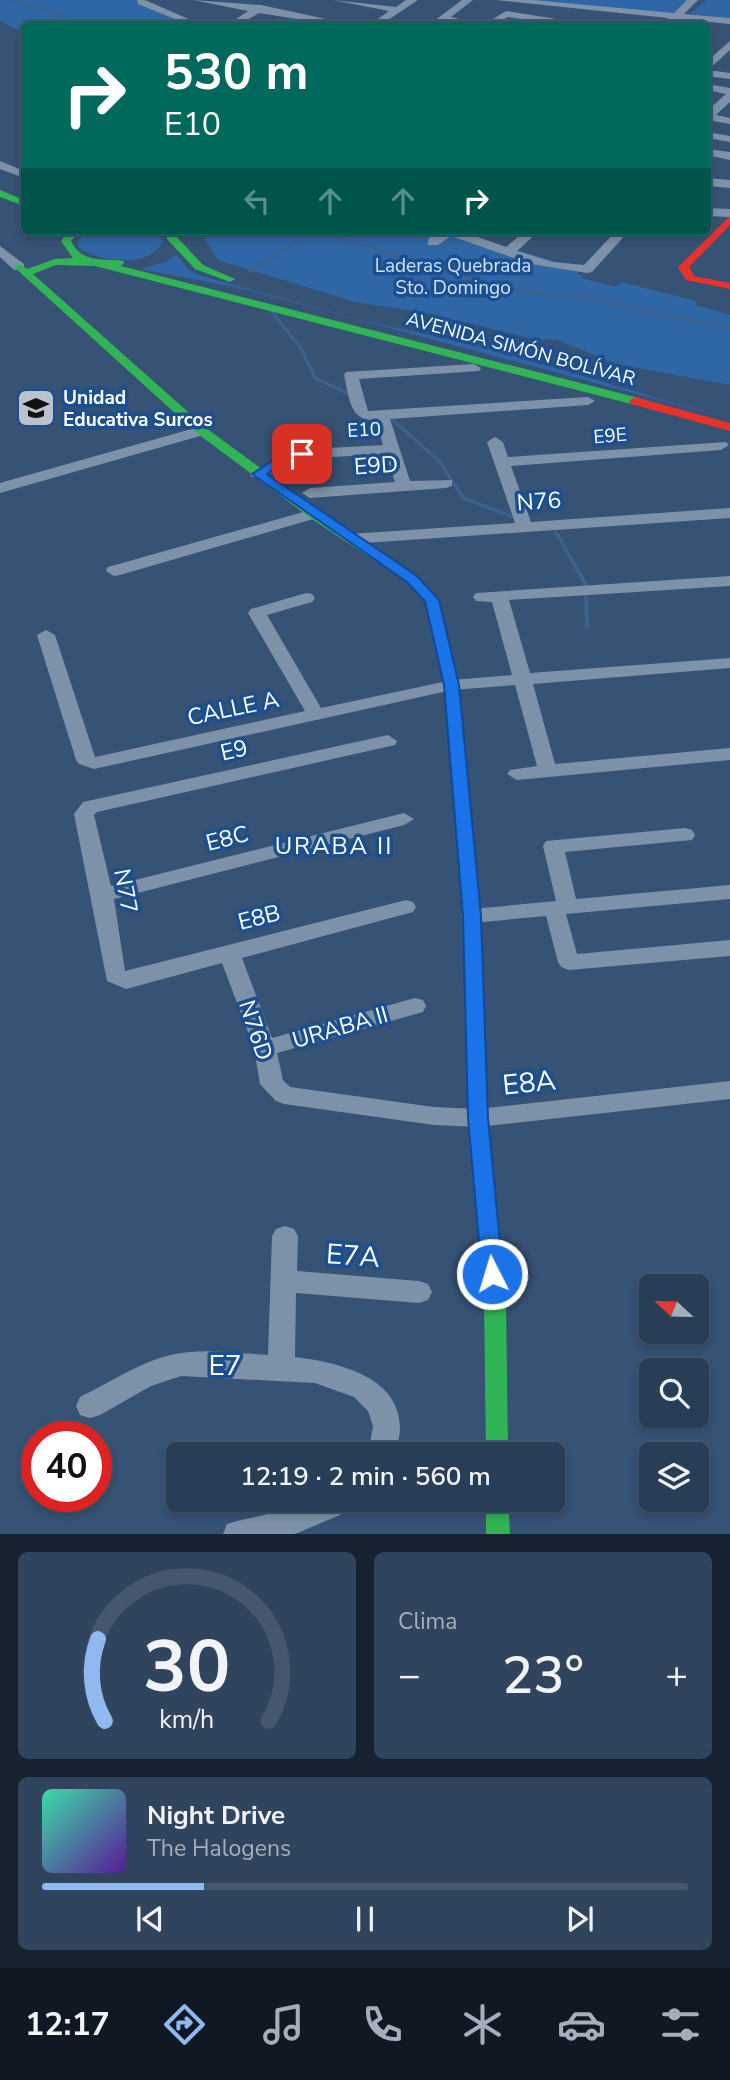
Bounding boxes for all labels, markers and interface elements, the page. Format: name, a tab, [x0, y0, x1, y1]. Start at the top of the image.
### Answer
text: 530 m	[164, 39, 308, 106]
icon: right	[49, 49, 140, 140]
text: E10	[164, 103, 221, 146]
icon: left	[238, 182, 276, 220]
icon: ahead	[311, 182, 349, 220]
icon: ahead	[384, 182, 422, 220]
icon: right	[457, 182, 495, 220]
park label: Laderas Quebrada Sto. Domingo	[375, 253, 531, 301]
street label: AVENIDA SIMÓN BOLÍVAR	[403, 306, 638, 392]
place label: Unidad Educativa Surcos	[63, 385, 213, 433]
school or university icon: Unidad Educativa Surcos	[15, 387, 57, 429]
street label: E10	[346, 416, 382, 444]
street label: E9E	[592, 422, 628, 450]
pin	[272, 424, 332, 484]
icon: arrive	[283, 435, 321, 473]
street label: E9D	[353, 448, 399, 483]
street label: N76	[516, 484, 562, 519]
street label: CALLE A	[184, 684, 282, 733]
street label: E9	[217, 732, 251, 769]
street label: E8C	[203, 818, 252, 859]
district label: URABA II	[275, 830, 393, 862]
street label: N77	[106, 866, 145, 916]
street label: E8B	[235, 897, 284, 938]
street label: N76D	[231, 996, 280, 1064]
street label: URABA II	[289, 999, 392, 1056]
street label: E8A	[500, 1061, 558, 1105]
street label: E7A	[325, 1235, 381, 1277]
position arrow	[455, 1237, 529, 1311]
north arrow	[639, 1274, 709, 1344]
map controls	[639, 1274, 709, 1512]
street label: E7	[208, 1347, 242, 1385]
button: search	[639, 1358, 709, 1428]
speed limit sign: 40	[21, 1421, 112, 1512]
button: layers	[639, 1442, 709, 1512]
text: 12:19 · 2 min · 560 m	[240, 1459, 491, 1494]
text: Clima	[398, 1606, 458, 1637]
text: 30	[143, 1618, 231, 1718]
text: 23°	[502, 1640, 584, 1711]
text: −	[398, 1650, 421, 1701]
text: +	[665, 1650, 688, 1701]
text: km/h	[159, 1703, 215, 1737]
text: Night Drive	[147, 1798, 285, 1833]
text: The Halogens	[147, 1833, 291, 1864]
icon: previous	[131, 1900, 169, 1938]
icon: pause	[346, 1900, 384, 1938]
icon: next	[561, 1900, 599, 1938]
icon: directions	[160, 2000, 209, 2049]
icon: music	[259, 2000, 308, 2049]
icon: phone	[358, 2000, 407, 2049]
icon: climate	[458, 2000, 507, 2049]
icon: car	[557, 2000, 606, 2049]
icon: filters	[656, 2000, 705, 2049]
text: 12:17	[25, 2003, 110, 2046]

